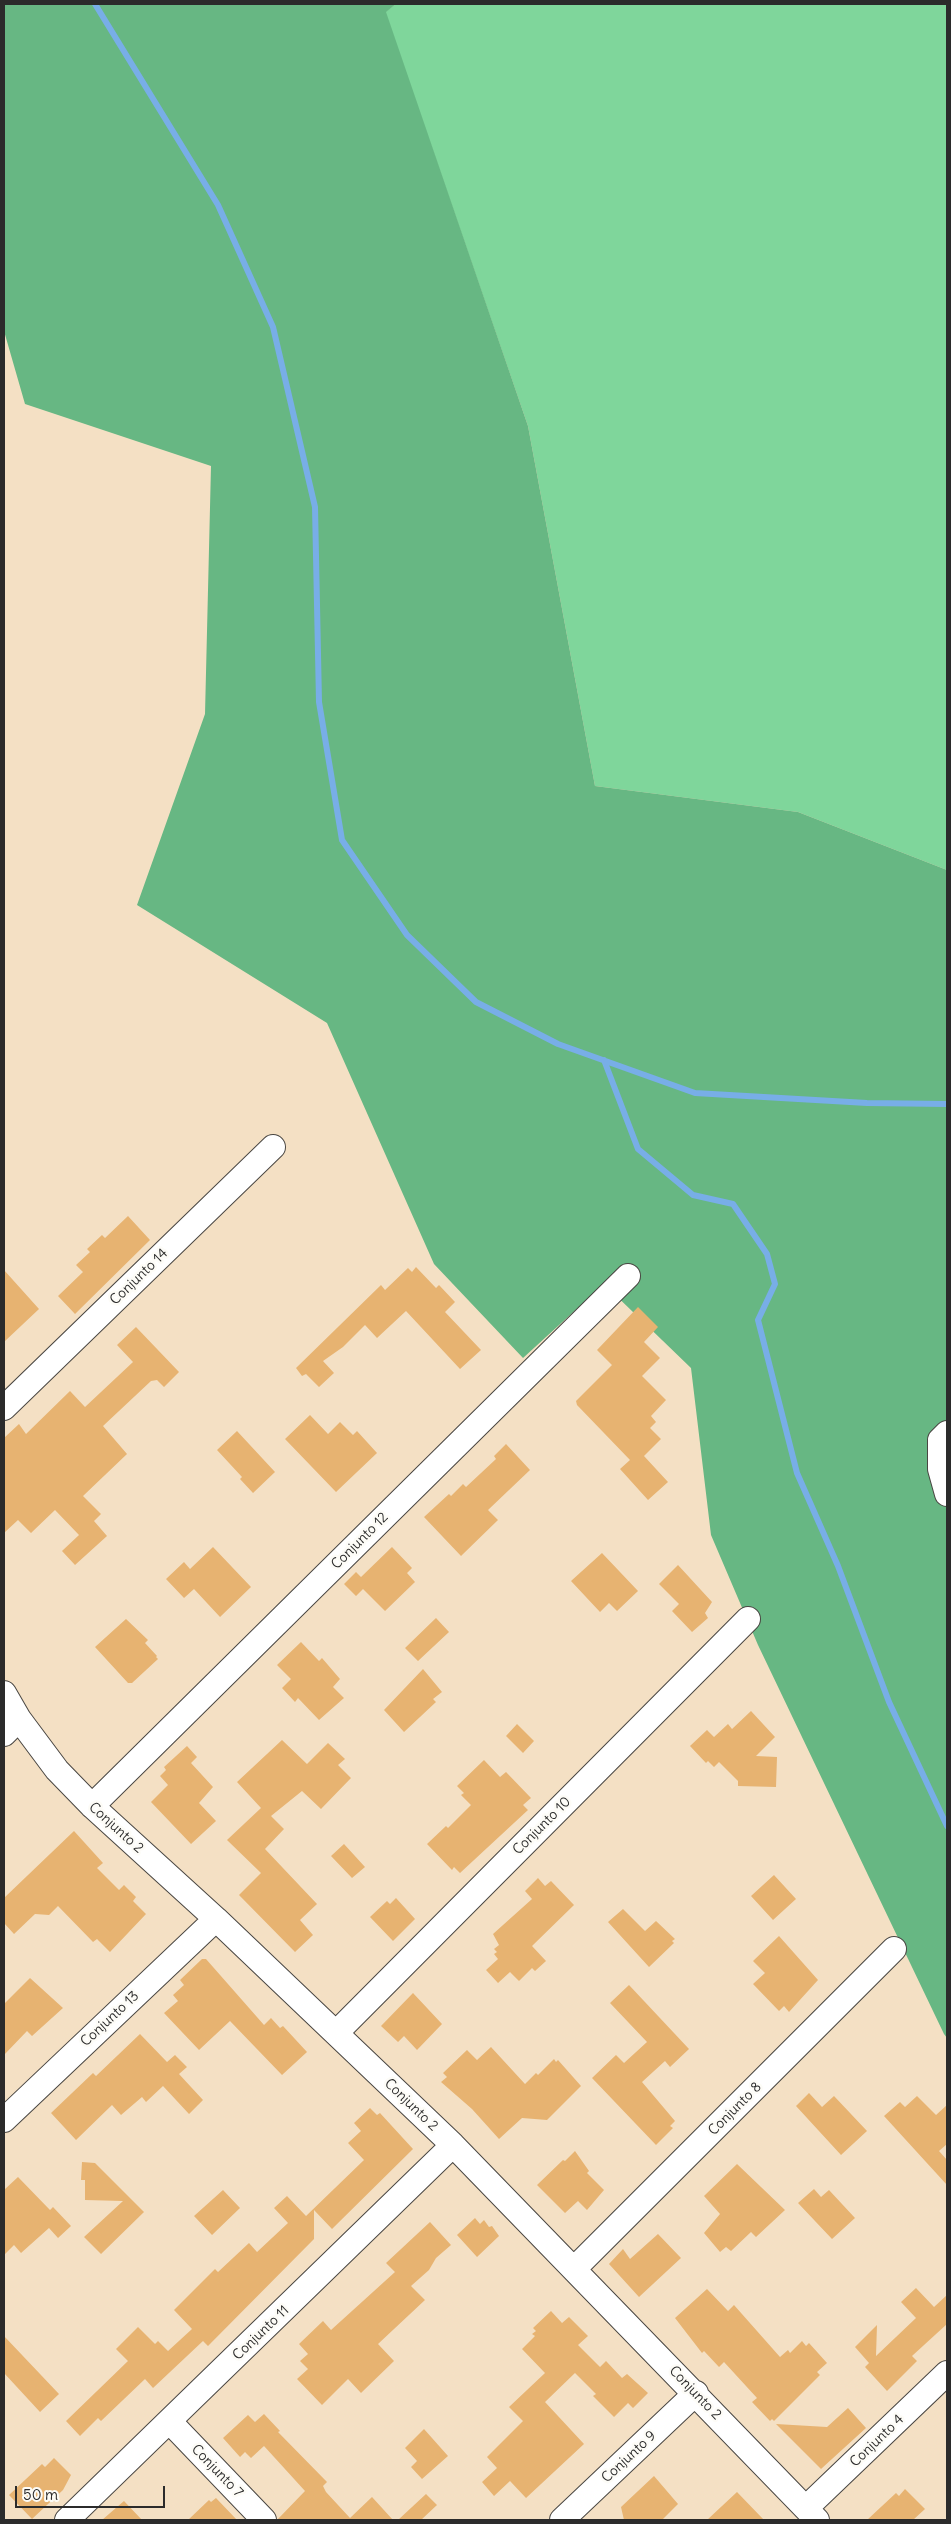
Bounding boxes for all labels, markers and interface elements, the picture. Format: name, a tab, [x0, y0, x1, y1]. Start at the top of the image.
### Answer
street label: Conjunto 14	[107, 1245, 171, 1309]
street label: Conjunto 12	[328, 1509, 392, 1573]
street label: Conjunto 10	[510, 1794, 574, 1858]
street label: Conjunto 2	[85, 1799, 147, 1857]
street label: Conjunto 13	[77, 1988, 143, 2050]
street label: Conjunto 2	[381, 2075, 441, 2135]
street label: Conjunto 8	[705, 2079, 765, 2139]
street label: Conjunto 11	[229, 2302, 293, 2364]
street label: Conjunto 2	[665, 2363, 725, 2423]
street label: Conjunto 4	[847, 2411, 907, 2471]
street label: Conjunto 9	[598, 2428, 660, 2486]
street label: Conjunto 7	[188, 2441, 246, 2501]
scale bar	[18, 2476, 168, 2508]
text: 50 m	[23, 2485, 58, 2504]

